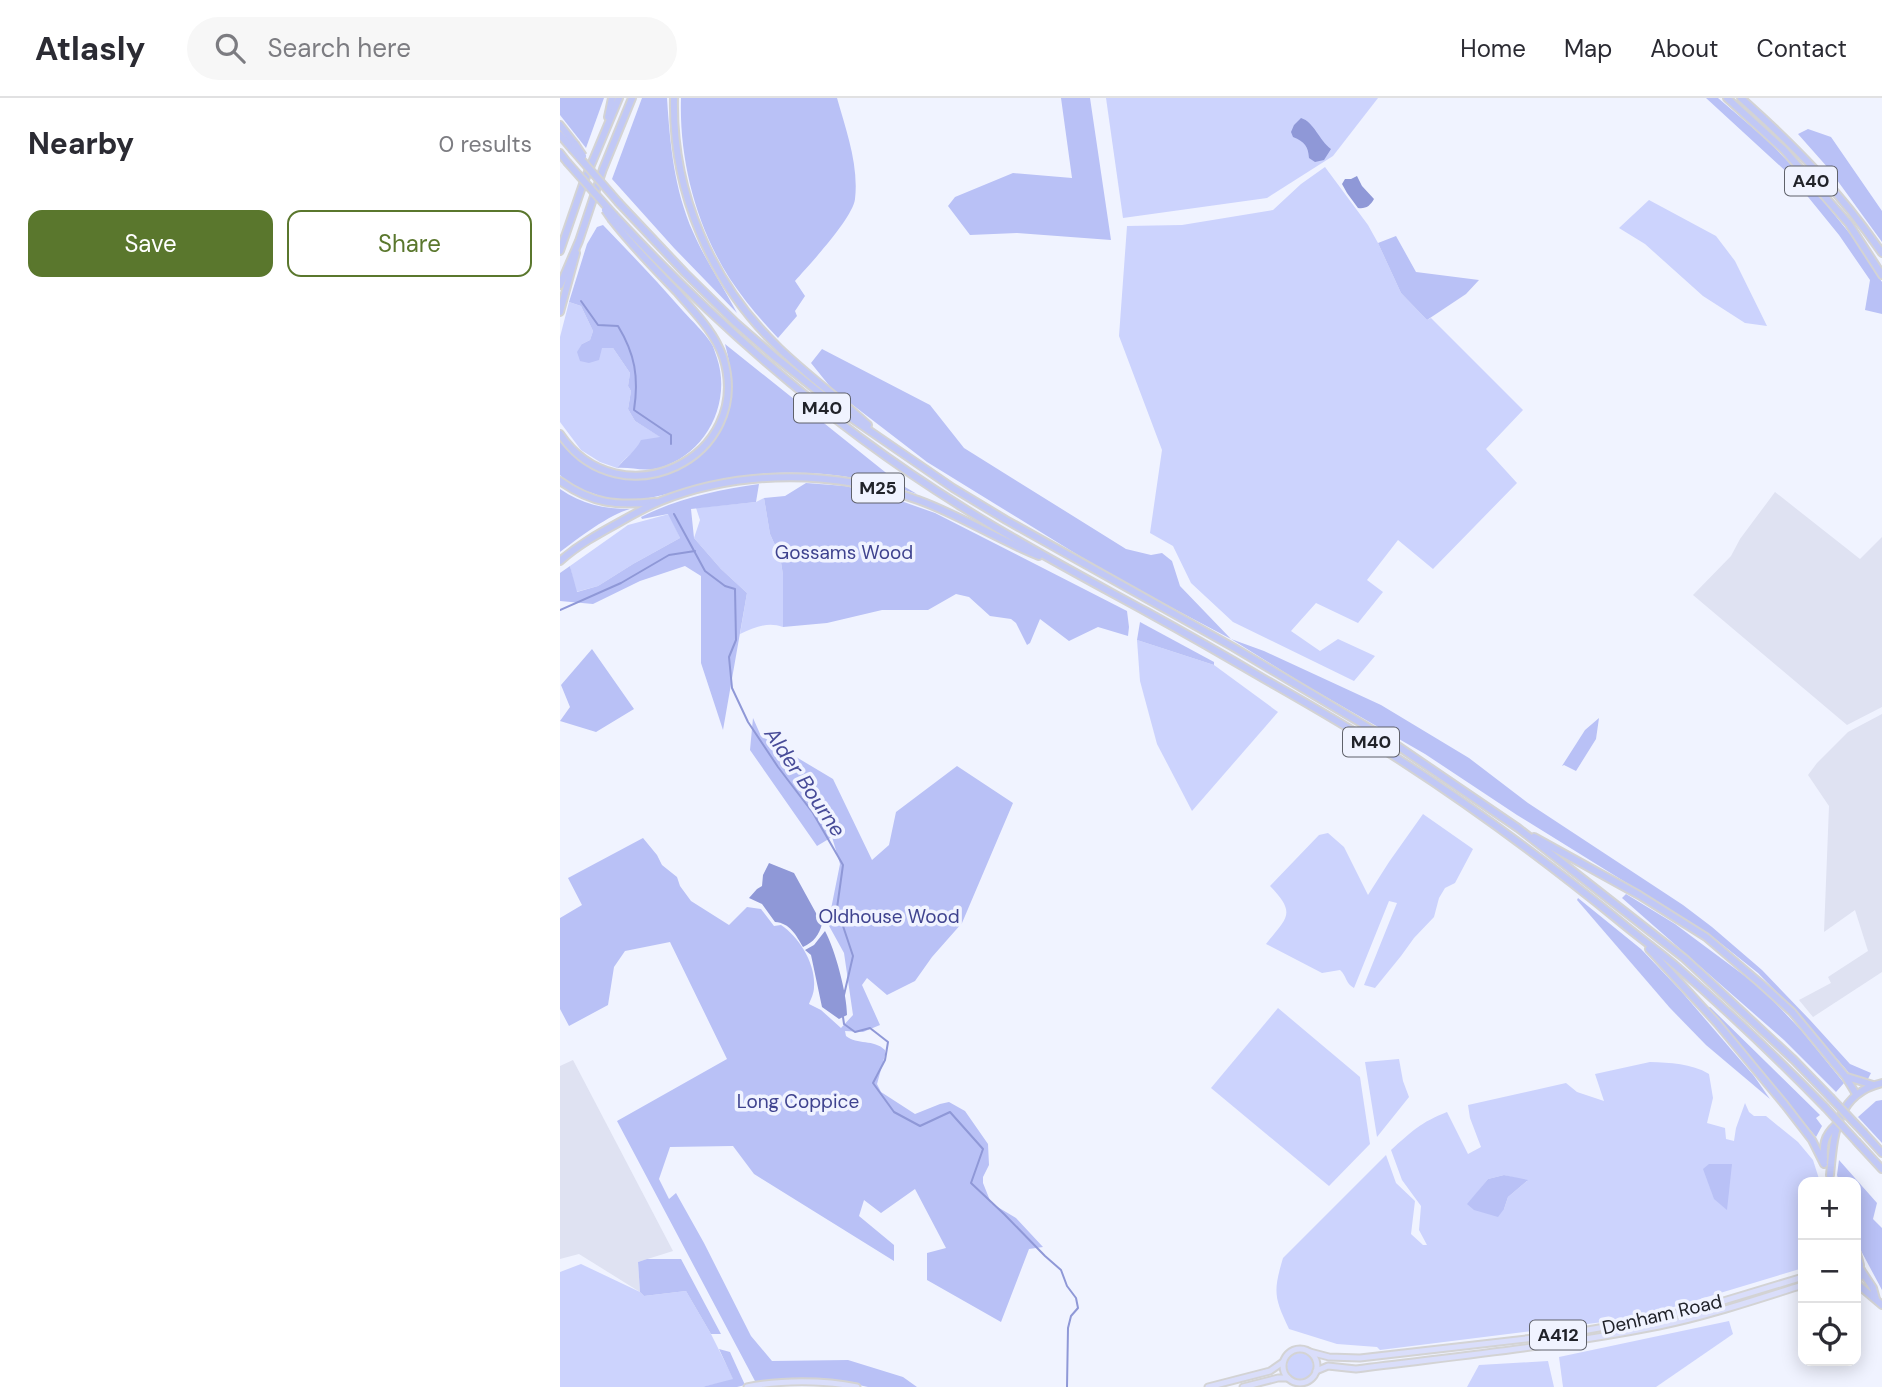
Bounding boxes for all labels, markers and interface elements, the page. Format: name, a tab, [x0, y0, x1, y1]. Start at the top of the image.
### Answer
search box	[187, 17, 677, 80]
text: Atlasly	[35, 27, 145, 70]
icon: search	[211, 29, 249, 67]
text: Search here	[267, 31, 411, 65]
text: Home	[1460, 33, 1526, 64]
text: Map	[1564, 33, 1612, 64]
text: About	[1650, 33, 1719, 64]
text: Contact	[1757, 33, 1847, 64]
text: Nearby	[28, 124, 134, 163]
text: 0 results	[439, 129, 532, 159]
road number: A40	[1785, 166, 1837, 196]
button: Save	[28, 210, 273, 277]
button: Share	[287, 210, 532, 277]
road number: M40	[794, 394, 850, 422]
road number: M25	[852, 474, 904, 502]
park label: Gossams Wood	[775, 540, 913, 565]
water label: Alder Bourne	[757, 721, 852, 842]
road number: M40	[1343, 728, 1399, 756]
park label: Oldhouse Wood	[818, 904, 960, 929]
park label: Long Coppice	[737, 1089, 859, 1114]
map controls	[1798, 1177, 1861, 1366]
button: +	[1798, 1177, 1861, 1240]
button: −	[1798, 1240, 1861, 1303]
street label: Denham Road	[1600, 1289, 1724, 1340]
button: locate	[1798, 1303, 1861, 1366]
road number: A412	[1530, 1320, 1586, 1350]

